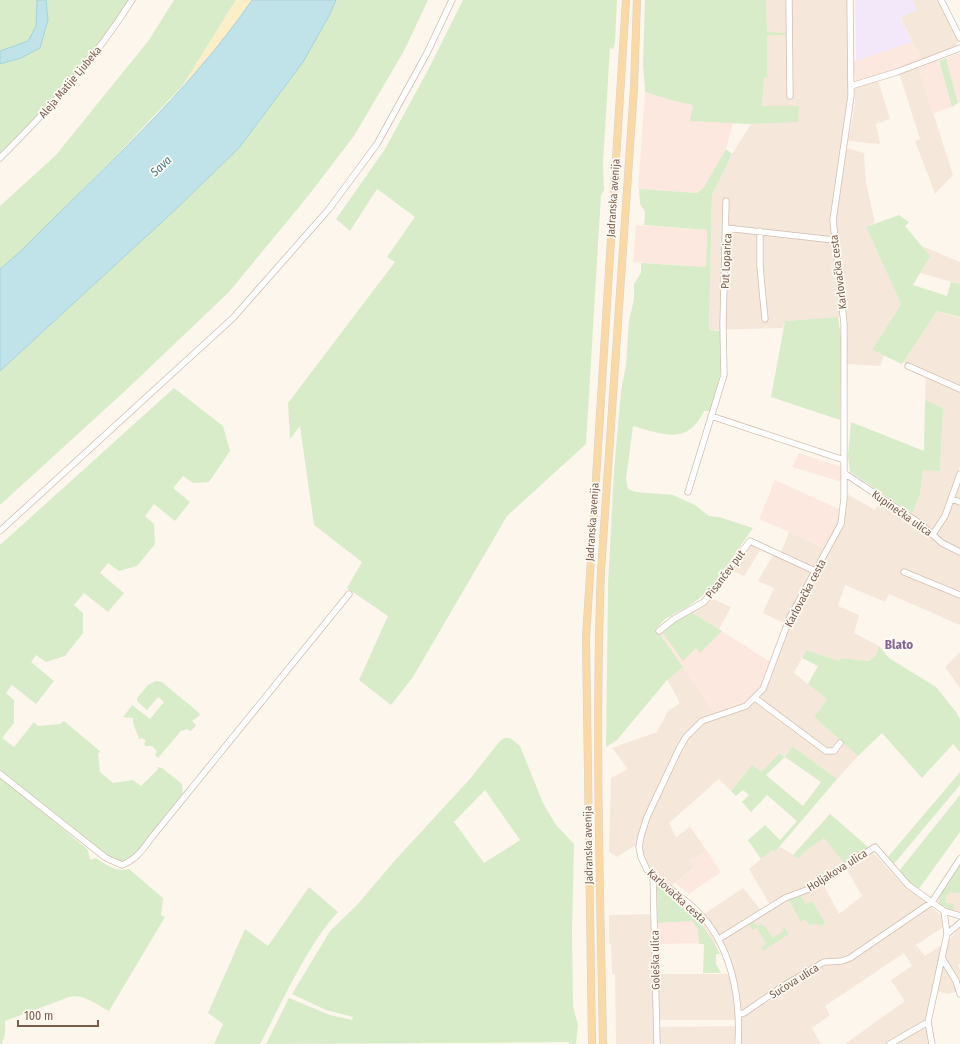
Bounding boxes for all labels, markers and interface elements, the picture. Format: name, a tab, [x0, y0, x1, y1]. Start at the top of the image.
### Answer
street label: Aleja Matije Ljubeka	[36, 44, 104, 121]
water label: Sava	[147, 153, 174, 180]
street label: Jadranska avenija	[604, 158, 623, 238]
street label: Put Loparica	[719, 233, 734, 289]
street label: Karlovačka cesta	[827, 234, 850, 310]
street label: Jadranska avenija	[583, 482, 602, 562]
street label: Kupinečka ulica	[869, 488, 934, 539]
street label: Pisančev put	[703, 547, 748, 601]
street label: Karlovačka cesta	[782, 557, 829, 629]
district label: Blato	[885, 637, 913, 652]
street label: Jadranska avenija	[581, 805, 596, 885]
street label: Holjakova ulica	[805, 847, 870, 894]
street label: Karlovačka cesta	[644, 866, 709, 926]
street label: Goleška ulica	[648, 930, 663, 990]
street label: Sućova ulica	[767, 961, 821, 1002]
scale bar	[18, 1002, 98, 1028]
text: 100 m	[24, 1009, 53, 1023]

